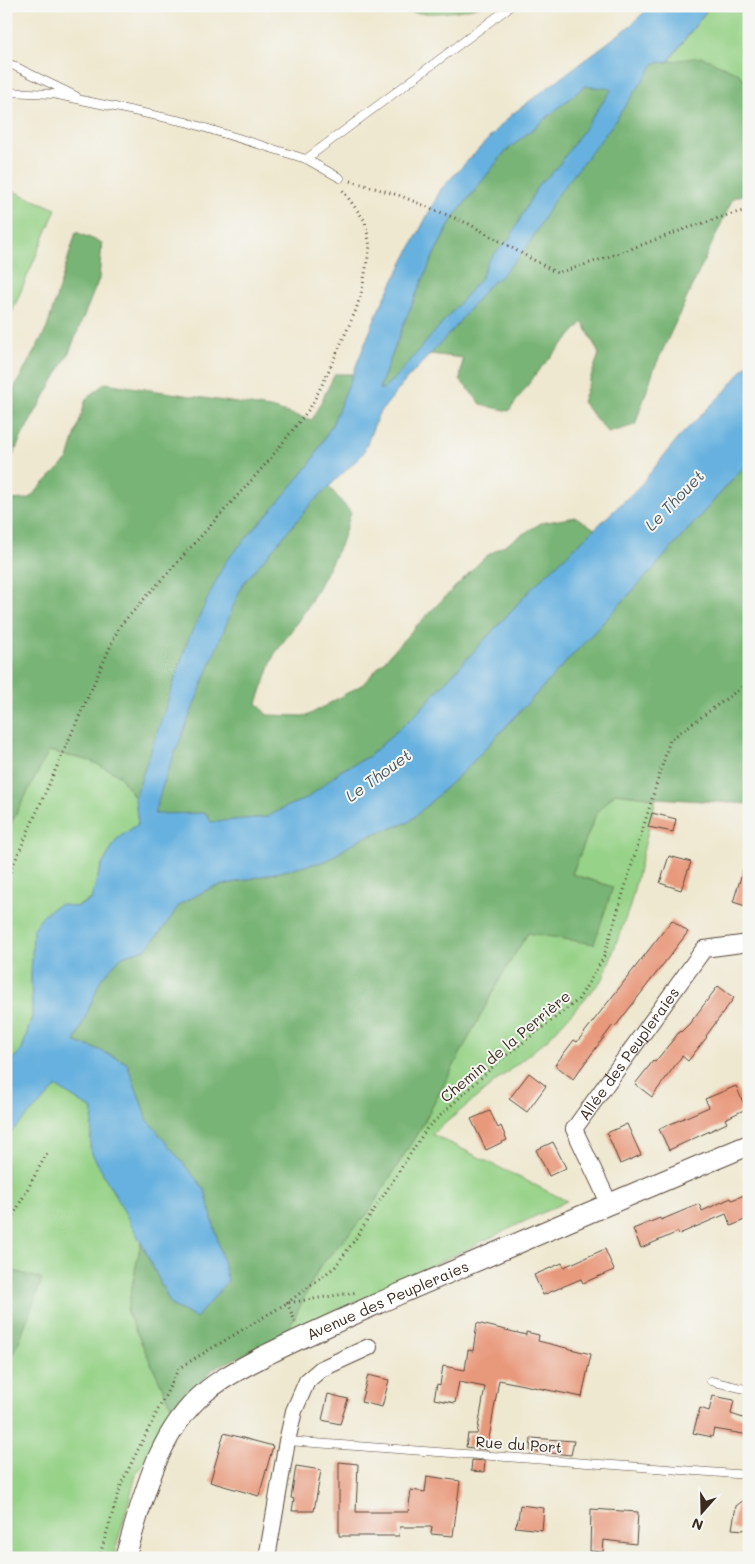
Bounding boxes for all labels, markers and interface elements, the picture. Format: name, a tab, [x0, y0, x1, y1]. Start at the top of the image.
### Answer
water label: Le Thouet	[640, 465, 708, 535]
water label: Le Thouet	[341, 744, 415, 806]
street label: Allée des Peupleraies	[574, 983, 683, 1124]
street label: Chemin de la Perrière	[436, 986, 574, 1106]
street label: Avenue des Peupleraies	[303, 1256, 471, 1344]
street label: Rue du Port	[475, 1431, 563, 1457]
north arrow	[678, 1486, 728, 1536]
text: N	[689, 1514, 706, 1535]

